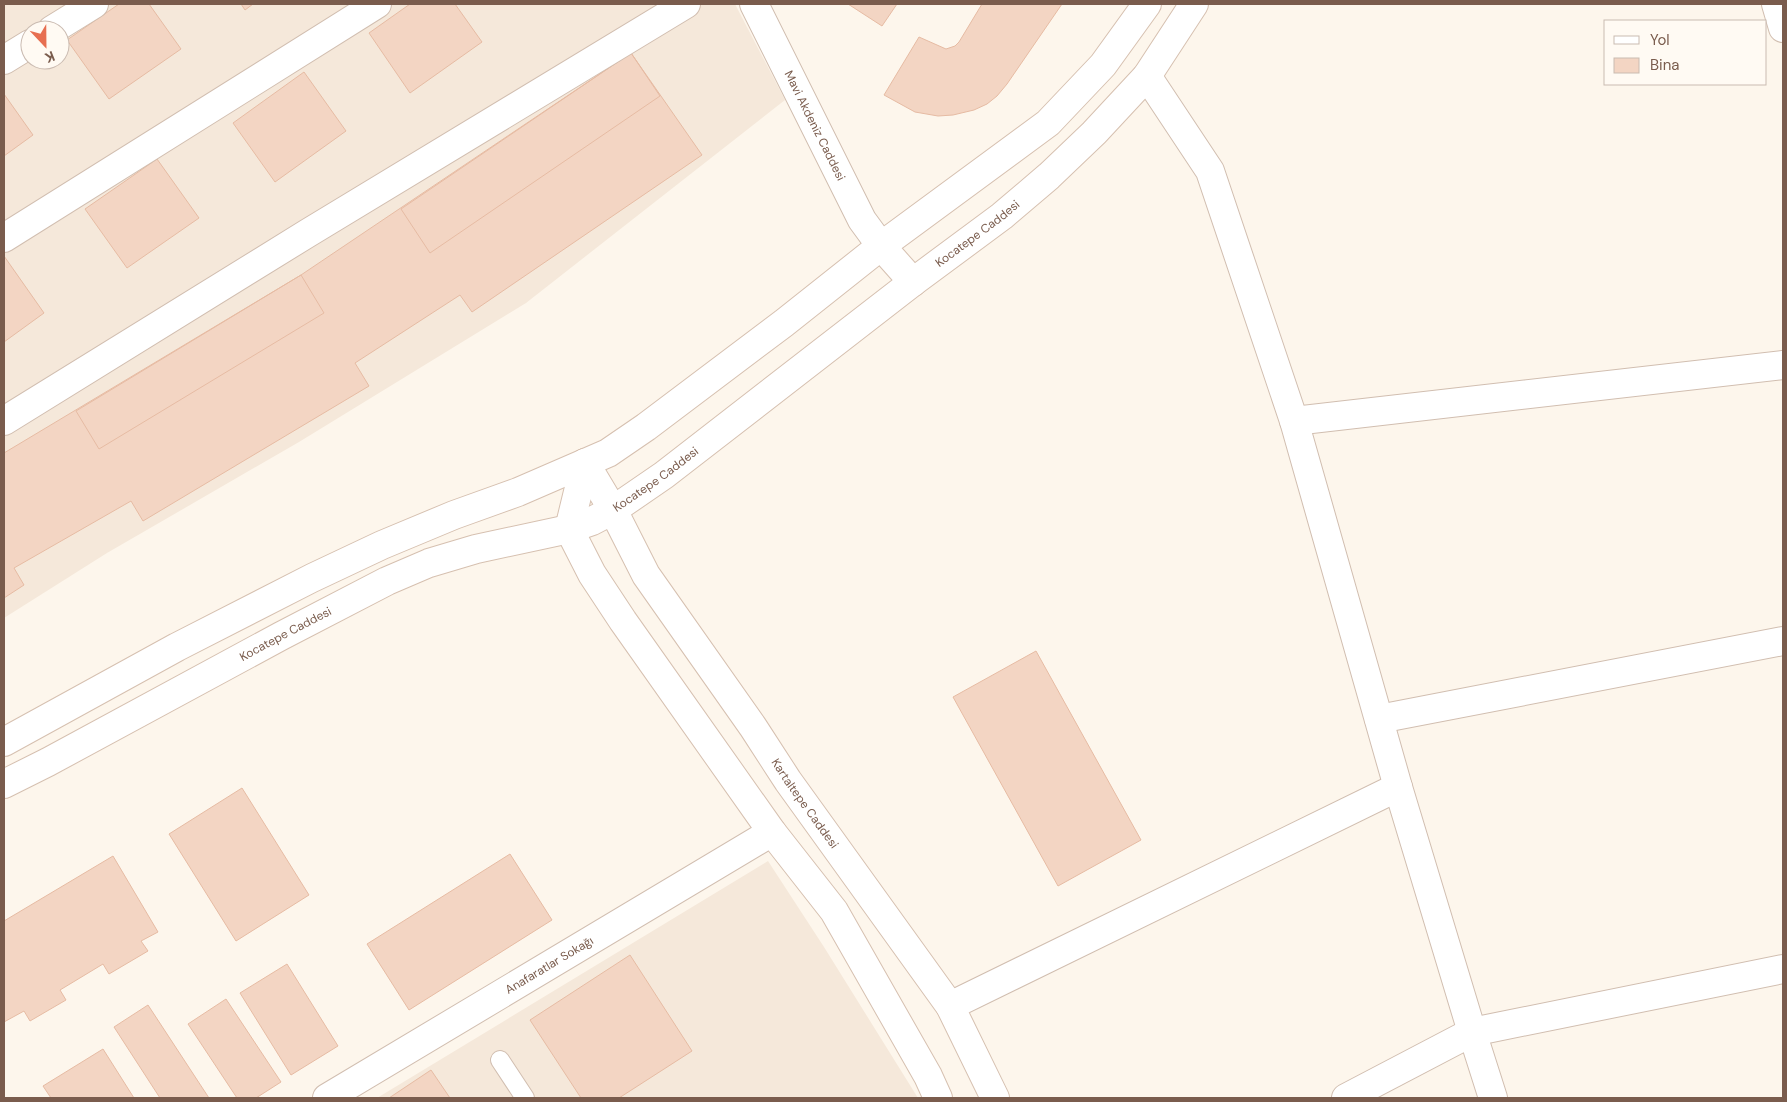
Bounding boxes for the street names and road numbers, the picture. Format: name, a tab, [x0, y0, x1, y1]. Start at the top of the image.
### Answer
street label: Mavi Akdeniz Caddesi	[781, 68, 849, 184]
street label: Kocatepe Caddesi	[932, 196, 1023, 271]
street label: Kocatepe Caddesi	[610, 443, 702, 516]
street label: Kocatepe Caddesi	[237, 603, 334, 665]
street label: Kartaltepe Caddesi	[768, 756, 842, 852]
street label: Anafaratlar Sokağı	[502, 933, 596, 998]

